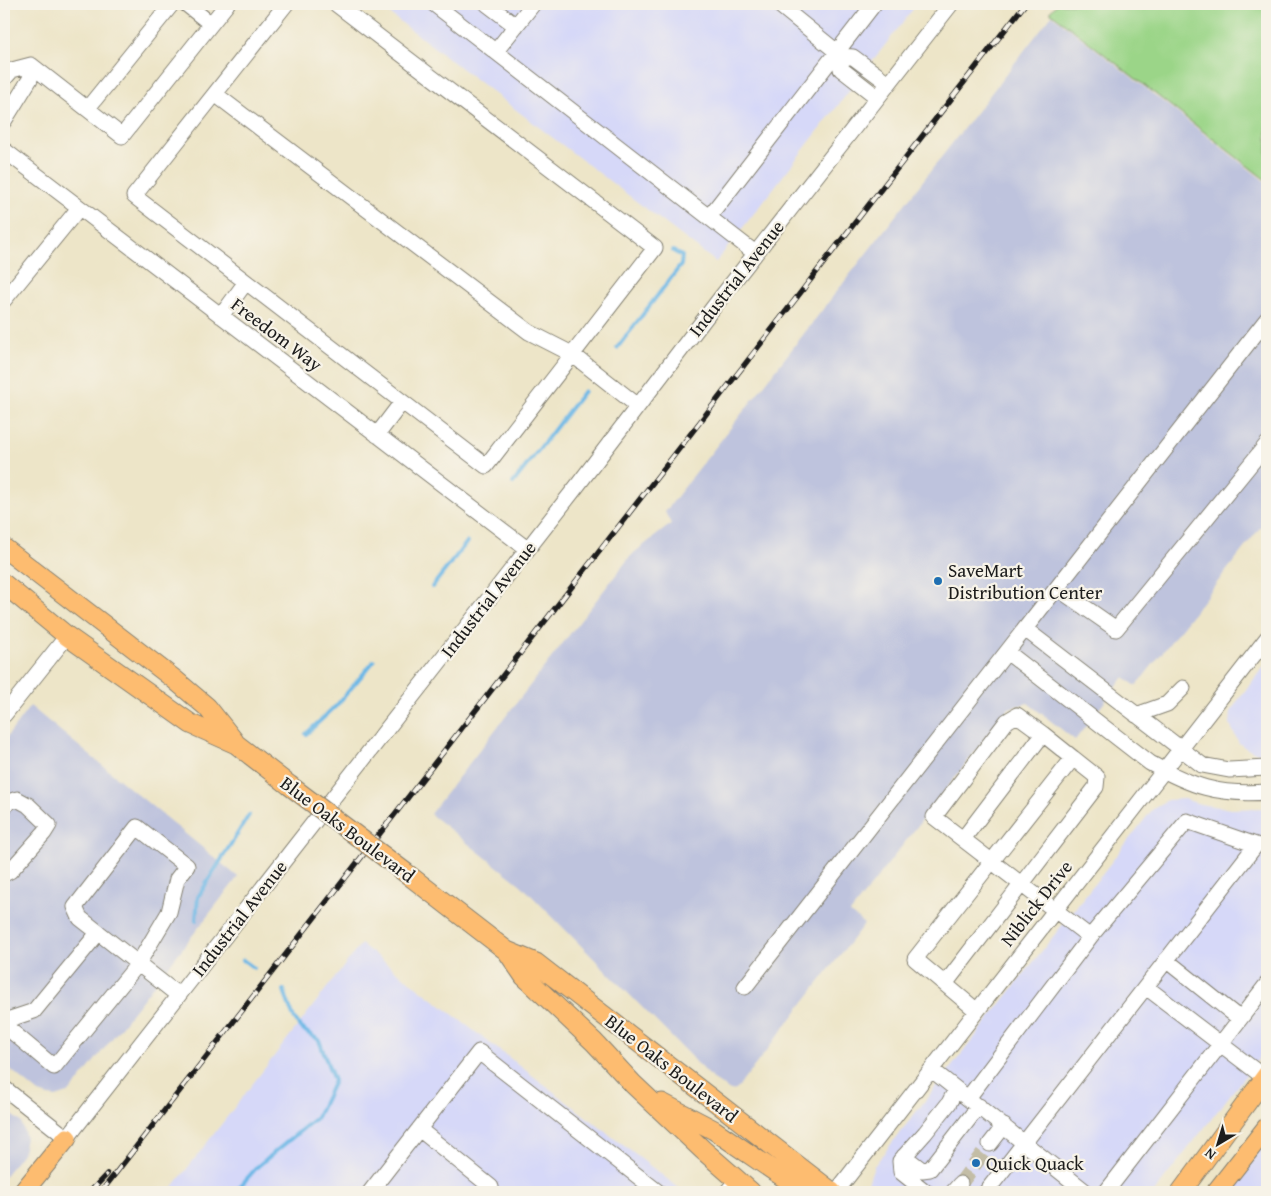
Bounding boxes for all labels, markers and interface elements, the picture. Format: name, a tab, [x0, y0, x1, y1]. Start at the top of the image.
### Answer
street label: Industrial Avenue	[681, 214, 791, 342]
street label: Freedom Way	[225, 290, 329, 378]
street label: Industrial Avenue	[433, 535, 543, 663]
place label: SaveMart Distribution Center	[948, 556, 1103, 606]
marker: SaveMart Distribution Center	[932, 575, 944, 587]
street label: Blue Oaks Boulevard	[275, 769, 422, 890]
street label: Industrial Avenue	[184, 854, 294, 982]
street label: Niblick Drive	[993, 854, 1079, 952]
street label: Blue Oaks Boulevard	[599, 1007, 745, 1129]
north arrow	[1194, 1118, 1244, 1168]
text: N	[1200, 1143, 1220, 1165]
place label: Quick Quack	[986, 1149, 1084, 1177]
marker: Quick Quack	[970, 1157, 982, 1169]

